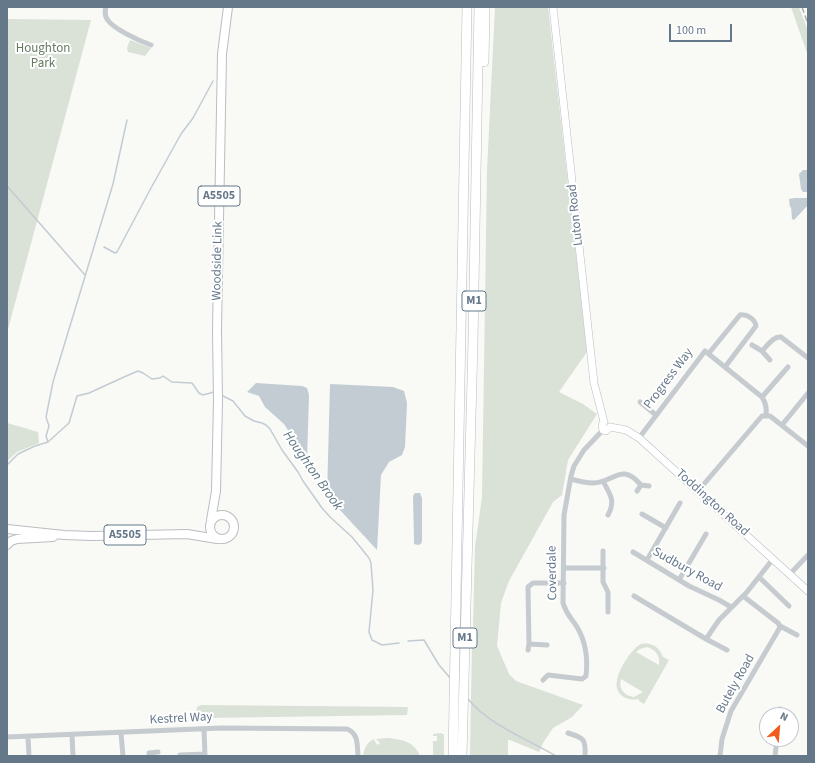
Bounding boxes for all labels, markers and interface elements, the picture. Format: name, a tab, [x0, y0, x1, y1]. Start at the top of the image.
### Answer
scale bar	[671, 16, 734, 42]
text: 100 m	[676, 22, 706, 39]
park label: Houghton Park	[16, 41, 70, 72]
street label: Luton Road	[565, 183, 587, 247]
road number: A5505	[198, 186, 240, 206]
street label: Woodside Link	[210, 221, 226, 301]
road number: M1	[462, 291, 486, 311]
street label: Progress Way	[641, 345, 697, 413]
water label: Houghton Brook	[278, 428, 346, 514]
street label: Toddington Road	[672, 466, 752, 540]
road number: A5505	[104, 525, 146, 545]
street label: Coverdale	[545, 545, 561, 601]
street label: Sudbury Road	[650, 545, 724, 595]
road number: M1	[453, 628, 477, 648]
street label: Butely Road	[713, 652, 759, 716]
north arrow	[759, 707, 799, 747]
text: N	[777, 708, 791, 725]
street label: Kestrel Way	[149, 710, 213, 728]

